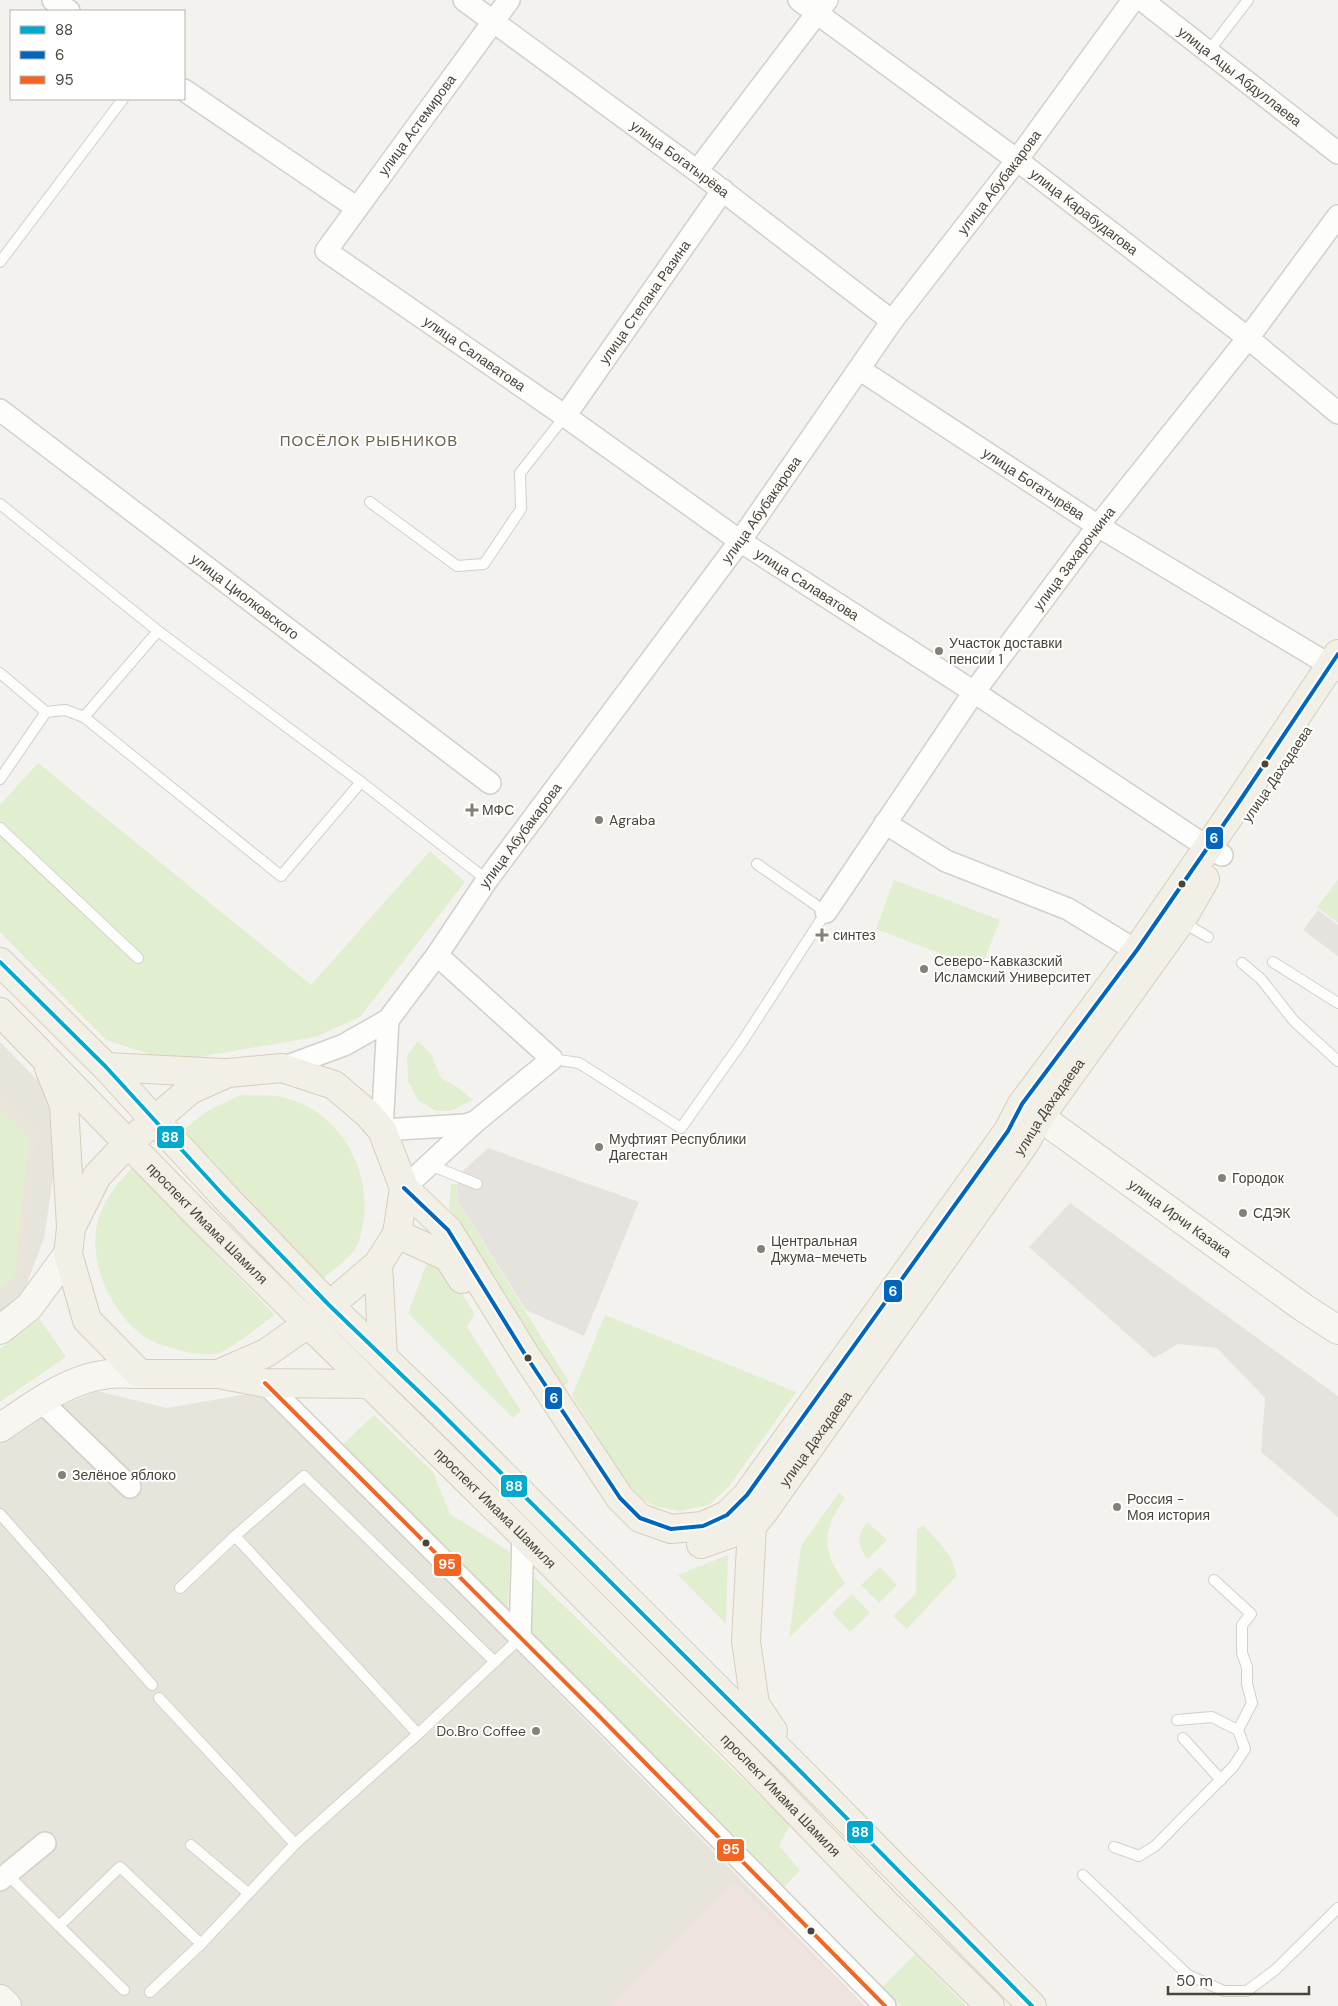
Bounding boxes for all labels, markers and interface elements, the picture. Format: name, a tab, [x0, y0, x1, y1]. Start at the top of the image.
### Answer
legend	[10, 10, 185, 100]
text: 88	[55, 20, 73, 40]
street label: улица Ацы Абдуллаева	[1174, 22, 1305, 130]
text: 6	[55, 45, 64, 65]
text: 95	[55, 70, 74, 90]
street label: улица Астемирова	[374, 71, 460, 179]
street label: улица Богатырёва	[627, 116, 733, 202]
street label: улица Абубакарова	[953, 126, 1045, 238]
street label: улица Карабудагова	[1026, 164, 1142, 259]
street label: улица Степана Разина	[595, 236, 694, 368]
street label: улица Салаватова	[420, 312, 529, 395]
district label: ПОСЁЛОК РЫБНИКОВ	[280, 431, 458, 451]
street label: улица Богатырёва	[979, 444, 1088, 524]
street label: улица Абубакарова	[717, 452, 805, 567]
street label: улица Захарочкина	[1029, 503, 1119, 614]
street label: улица Салаватова	[752, 544, 863, 625]
street label: улица Циолковского	[187, 550, 303, 644]
place label: Участок доставки пенсии 1	[949, 634, 1062, 668]
marker: Участок доставки пенсии 1	[933, 645, 945, 657]
street label: улица Дахадаева	[1238, 722, 1316, 826]
unlabelled marker	[1260, 759, 1270, 769]
street label: улица Абубакарова	[475, 779, 566, 891]
place label: МФС	[482, 801, 514, 819]
marker: МФС	[466, 804, 478, 816]
place label: Agraba	[609, 811, 655, 829]
marker: Agraba	[593, 814, 605, 826]
line badge: 6	[1205, 826, 1224, 850]
text: 6	[1210, 829, 1219, 847]
unlabelled marker	[1177, 879, 1187, 889]
place label: синтез	[833, 926, 876, 944]
marker: синтез	[815, 928, 829, 942]
place label: Северо-Кавказский Исламский Университет	[934, 952, 1091, 986]
marker: Северо-Кавказский Исламский Университет	[918, 963, 930, 975]
street label: улица Дахадаева	[1010, 1055, 1088, 1159]
line badge: 88	[156, 1125, 185, 1149]
text: 88	[161, 1128, 179, 1146]
place label: Муфтият Республики Дагестан	[609, 1130, 746, 1164]
marker: Муфтият Республики Дагестан	[593, 1141, 605, 1153]
street label: проспект Имама Шамиля	[143, 1159, 272, 1288]
place label: Городок	[1232, 1169, 1285, 1187]
marker: Городок	[1216, 1172, 1228, 1184]
street label: улица Ирчи Казака	[1125, 1175, 1235, 1262]
place label: СДЭК	[1253, 1204, 1291, 1222]
marker: СДЭК	[1237, 1207, 1249, 1219]
place label: Центральная Джума-мечеть	[771, 1232, 867, 1266]
marker: Центральная Джума-мечеть	[755, 1243, 767, 1255]
line badge: 6	[883, 1279, 903, 1303]
text: 6	[889, 1282, 898, 1300]
unlabelled marker	[523, 1353, 533, 1363]
line badge: 6	[544, 1386, 563, 1410]
street label: улица Дахадаева	[775, 1387, 856, 1490]
text: 6	[550, 1389, 559, 1407]
street label: проспект Имама Шамиля	[431, 1444, 560, 1572]
place label: Зелёное яблоко	[72, 1466, 176, 1484]
marker: Зелёное яблоко	[56, 1469, 68, 1481]
line badge: 88	[500, 1474, 528, 1498]
text: 88	[505, 1477, 523, 1495]
place label: Россия - Моя история	[1127, 1490, 1210, 1524]
marker: Россия - Моя история	[1111, 1501, 1123, 1513]
unlabelled marker	[421, 1538, 431, 1548]
line badge: 95	[433, 1553, 462, 1577]
text: 95	[438, 1555, 456, 1573]
place label: Do.Bro Coffee	[436, 1722, 526, 1740]
marker: Do.Bro Coffee	[530, 1725, 542, 1737]
street label: проспект Имама Шамиля	[717, 1730, 845, 1861]
line badge: 88	[846, 1820, 874, 1844]
text: 88	[851, 1823, 869, 1841]
line badge: 95	[716, 1838, 745, 1862]
text: 95	[722, 1840, 740, 1858]
unlabelled marker	[806, 1926, 816, 1936]
scale bar	[1168, 1964, 1309, 1996]
text: 50 m	[1176, 1971, 1213, 1991]

